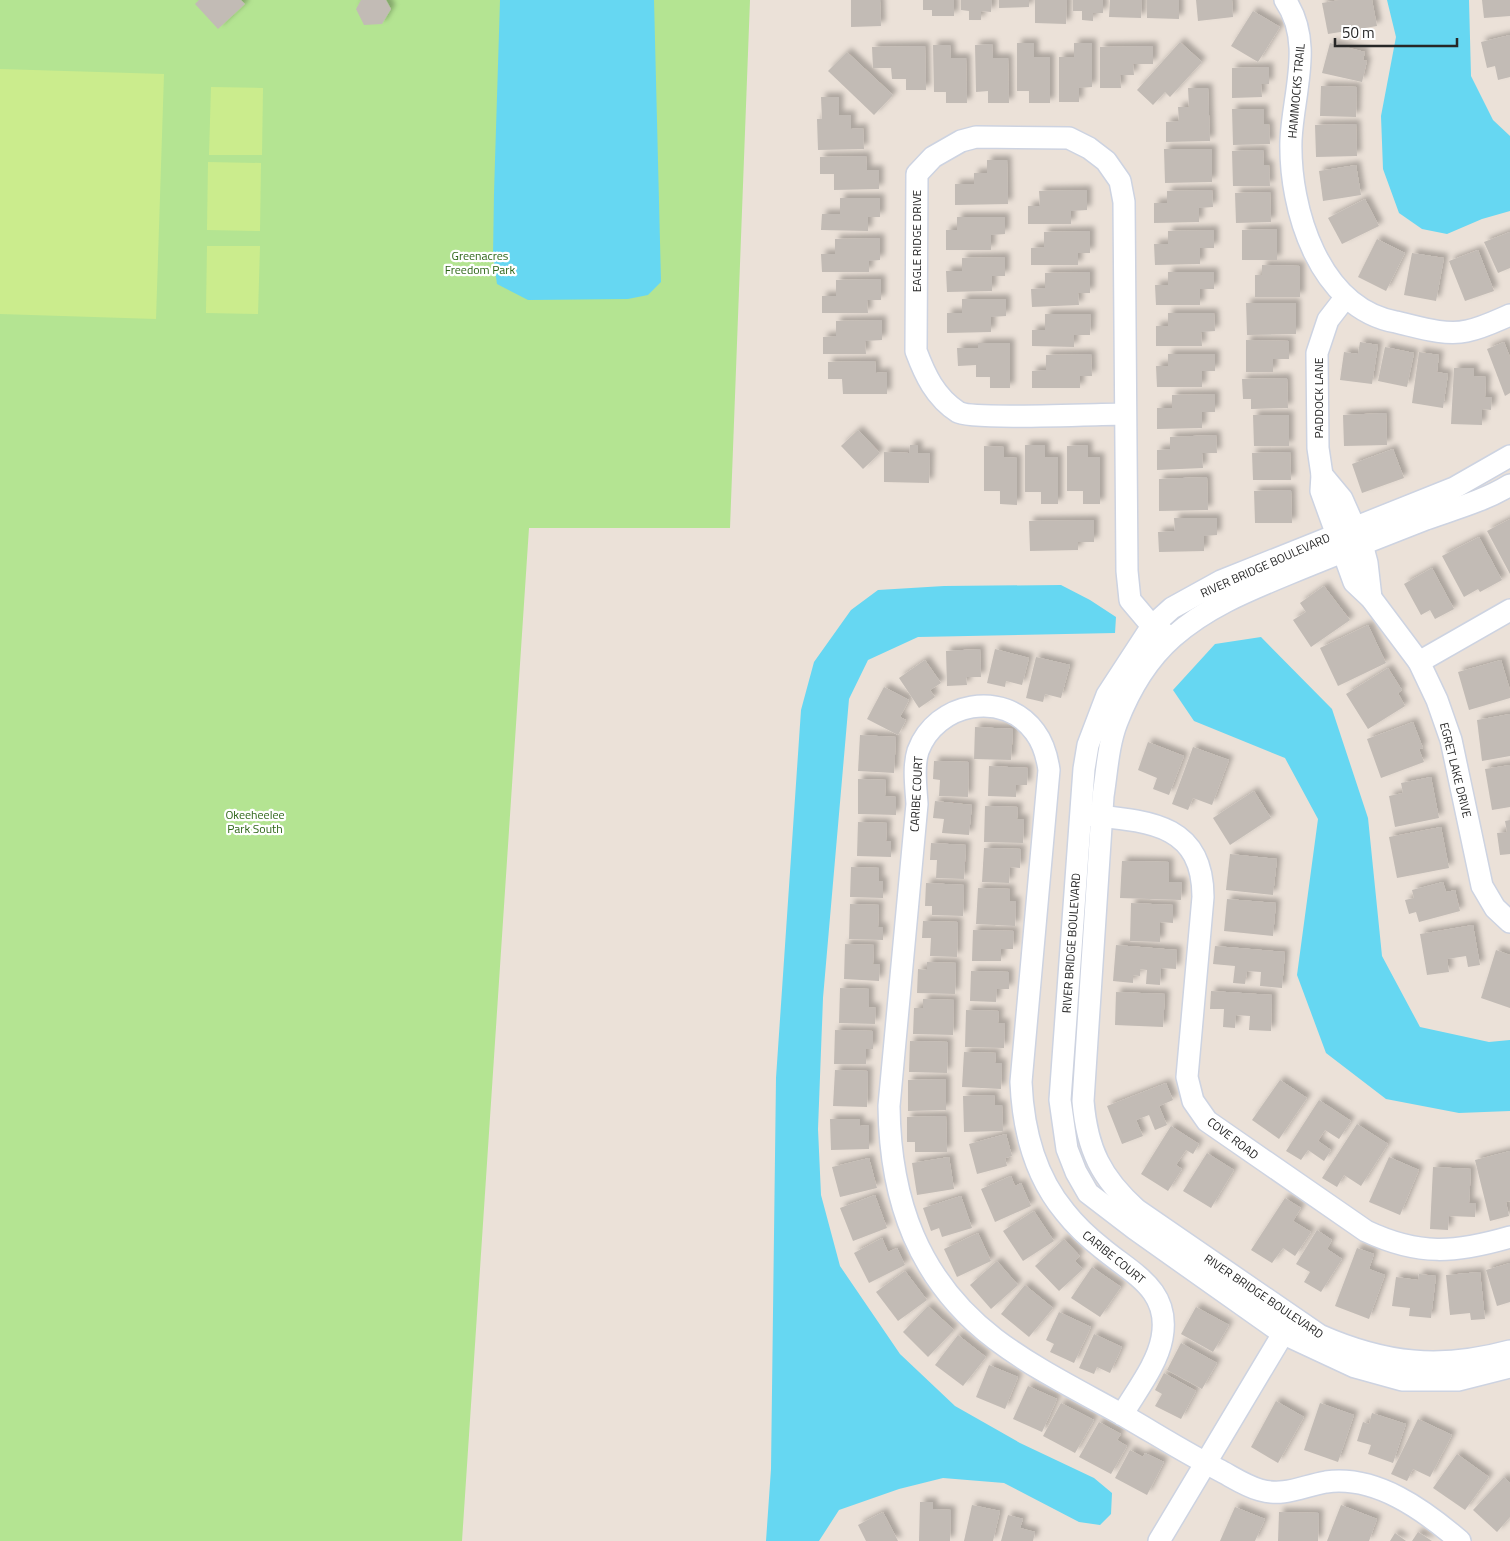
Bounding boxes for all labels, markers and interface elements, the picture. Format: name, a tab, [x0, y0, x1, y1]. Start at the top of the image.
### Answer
scale bar	[1335, 15, 1458, 47]
text: 50 m	[1342, 21, 1375, 44]
street label: HAMMOCKS TRAIL	[1282, 42, 1310, 139]
street label: EAGLE RIDGE DRIVE	[907, 189, 926, 292]
park label: Greenacres Freedom Park	[445, 246, 516, 279]
street label: PADDOCK LANE	[1309, 357, 1328, 438]
street label: RIVER BRIDGE BOULEVARD	[1197, 528, 1333, 602]
street label: EGRET LAKE DRIVE	[1435, 720, 1477, 820]
street label: CARIBE COURT	[905, 755, 928, 833]
park label: Okeeheelee Park South	[225, 805, 285, 838]
street label: RIVER BRIDGE BOULEVARD	[1057, 872, 1085, 1014]
street label: COVE ROAD	[1203, 1112, 1263, 1164]
street label: CARIBE COURT	[1078, 1226, 1150, 1289]
street label: RIVER BRIDGE BOULEVARD	[1200, 1249, 1328, 1343]

